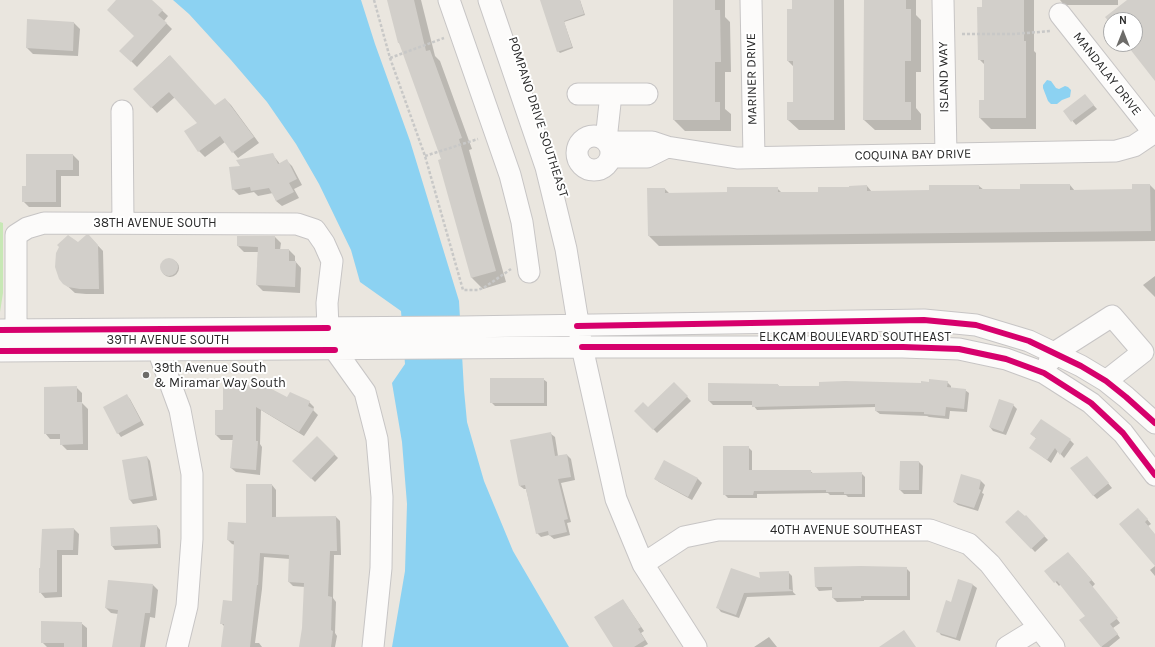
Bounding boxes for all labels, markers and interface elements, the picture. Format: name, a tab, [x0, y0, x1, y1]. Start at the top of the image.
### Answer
north arrow	[1103, 12, 1143, 52]
text: N	[1119, 14, 1127, 27]
street label: MANDALAY DRIVE	[1070, 29, 1144, 119]
street label: MARINER DRIVE	[743, 33, 761, 125]
street label: POMPANO DRIVE SOUTHEAST	[505, 35, 571, 199]
street label: ISLAND WAY	[936, 41, 952, 113]
street label: COQUINA BAY DRIVE	[855, 146, 971, 164]
street label: 38TH AVENUE SOUTH	[93, 215, 217, 231]
street label: ELKCAM BOULEVARD SOUTHEAST	[759, 329, 951, 345]
street label: 39TH AVENUE SOUTH	[107, 332, 229, 348]
place label: 39th Avenue South & Miramar Way South	[154, 360, 286, 391]
marker: 39th Avenue South & Miramar Way South	[141, 370, 151, 380]
street label: 40TH AVENUE SOUTHEAST	[770, 522, 922, 538]

